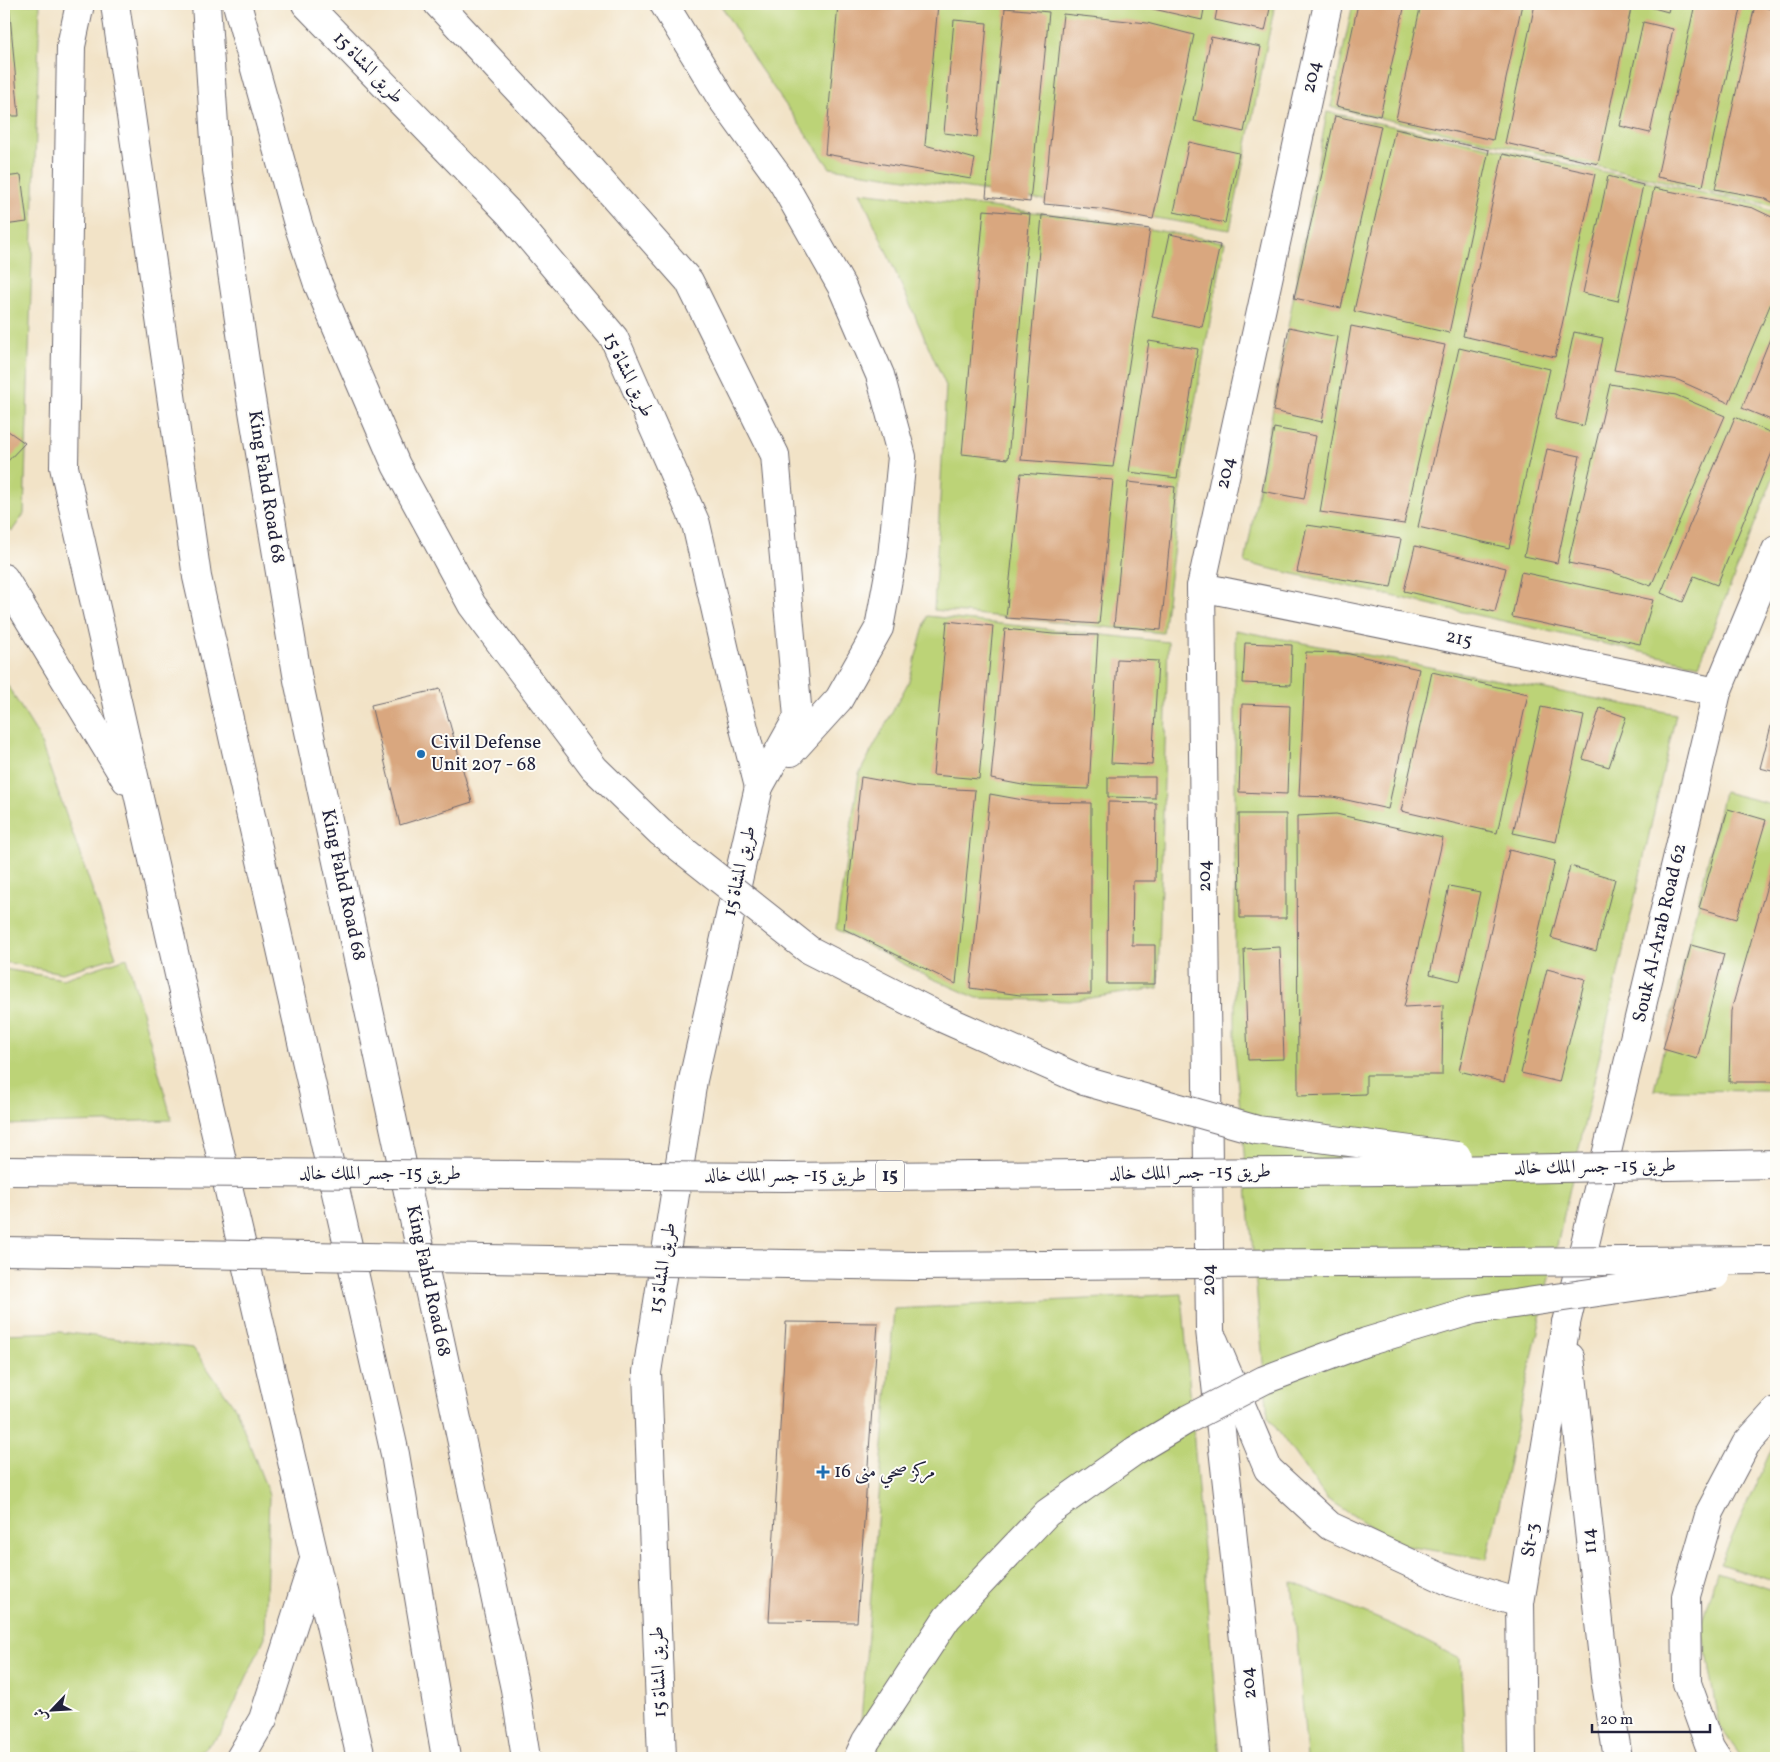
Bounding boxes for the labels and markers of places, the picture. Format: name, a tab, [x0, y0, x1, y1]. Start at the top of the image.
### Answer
place label: Civil Defense Unit 207 - 68	[431, 730, 541, 778]
marker: Civil Defense Unit 207 - 68	[415, 748, 427, 760]
place label: مركز صحي منى 16	[834, 1459, 935, 1489]
marker: مركز صحي منى 16	[816, 1465, 830, 1479]

